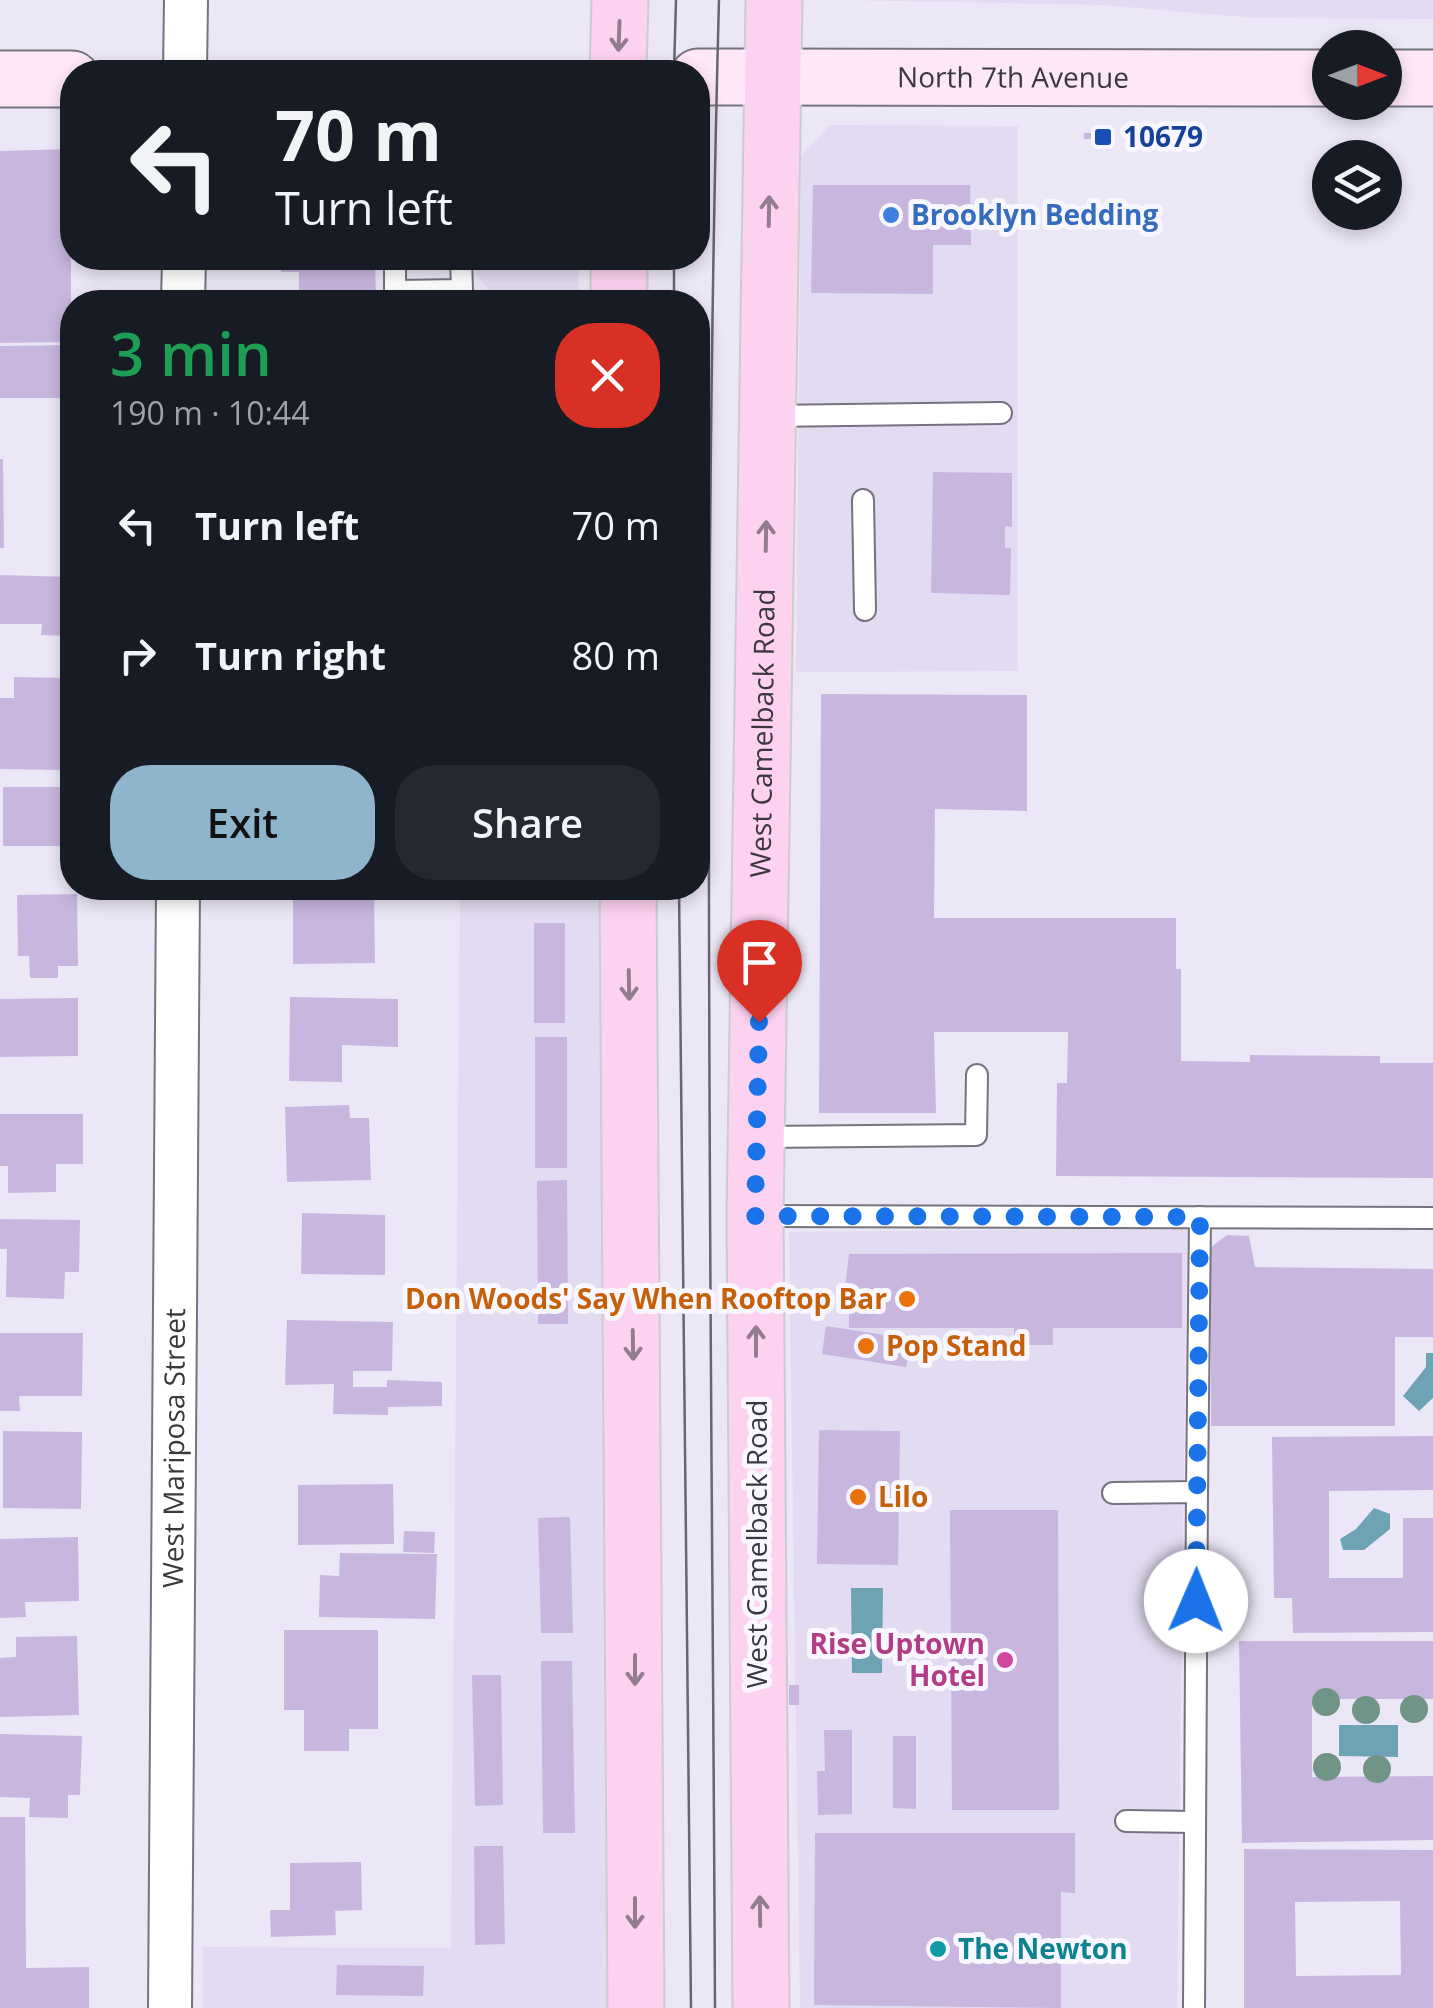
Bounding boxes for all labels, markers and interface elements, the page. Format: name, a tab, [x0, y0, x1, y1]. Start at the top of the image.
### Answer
one-way arrow	[610, 20, 629, 52]
north arrow	[1312, 30, 1402, 120]
map controls	[1312, 30, 1402, 230]
street label: North 7th Avenue	[897, 57, 1129, 96]
text: 70 m	[275, 86, 442, 182]
icon: left	[110, 100, 240, 230]
place label: 10679	[1123, 117, 1203, 155]
marker: 10679	[1092, 126, 1114, 148]
button: layers	[1312, 140, 1402, 230]
text: Turn left	[275, 177, 453, 238]
place label: Brooklyn Bedding	[911, 195, 1158, 233]
one-way arrow	[760, 196, 778, 228]
marker: Brooklyn Bedding	[880, 204, 902, 226]
text: 3 min	[110, 312, 272, 394]
button: close	[555, 323, 660, 428]
text: 190 m · 10:44	[110, 391, 309, 434]
icon: left	[110, 498, 165, 553]
text: Turn left	[195, 499, 359, 551]
text: 70 m	[571, 499, 660, 551]
one-way arrow	[756, 521, 775, 553]
street label: West Camelback Road	[740, 588, 783, 878]
icon: right	[110, 628, 165, 683]
text: Turn right	[195, 629, 386, 681]
text: 80 m	[571, 629, 660, 681]
button: Exit	[110, 765, 375, 880]
button: Share	[395, 765, 660, 880]
pin	[717, 920, 802, 1023]
icon: arrive	[732, 935, 787, 990]
one-way arrow	[620, 968, 638, 1000]
place label: Don Woods' Say When Rooftop Bar	[405, 1279, 887, 1317]
marker: Don Woods' Say When Rooftop Bar	[896, 1288, 918, 1310]
street label: West Mariposa Street	[153, 1308, 193, 1588]
one-way arrow	[746, 1325, 766, 1358]
place label: Pop Stand	[886, 1326, 1027, 1364]
one-way arrow	[623, 1328, 642, 1360]
marker: Pop Stand	[855, 1335, 877, 1357]
street label: West Camelback Road	[737, 1400, 775, 1688]
place label: Lilo	[878, 1477, 928, 1515]
marker: Lilo	[847, 1486, 869, 1508]
position arrow	[1144, 1549, 1248, 1653]
place label: Rise Uptown Hotel	[809, 1624, 985, 1694]
marker: Rise Uptown Hotel	[994, 1649, 1016, 1671]
one-way arrow	[626, 1652, 644, 1685]
one-way arrow	[750, 1895, 769, 1927]
one-way arrow	[626, 1896, 644, 1929]
place label: The Newton	[958, 1929, 1128, 1967]
marker: The Newton	[927, 1938, 949, 1960]

